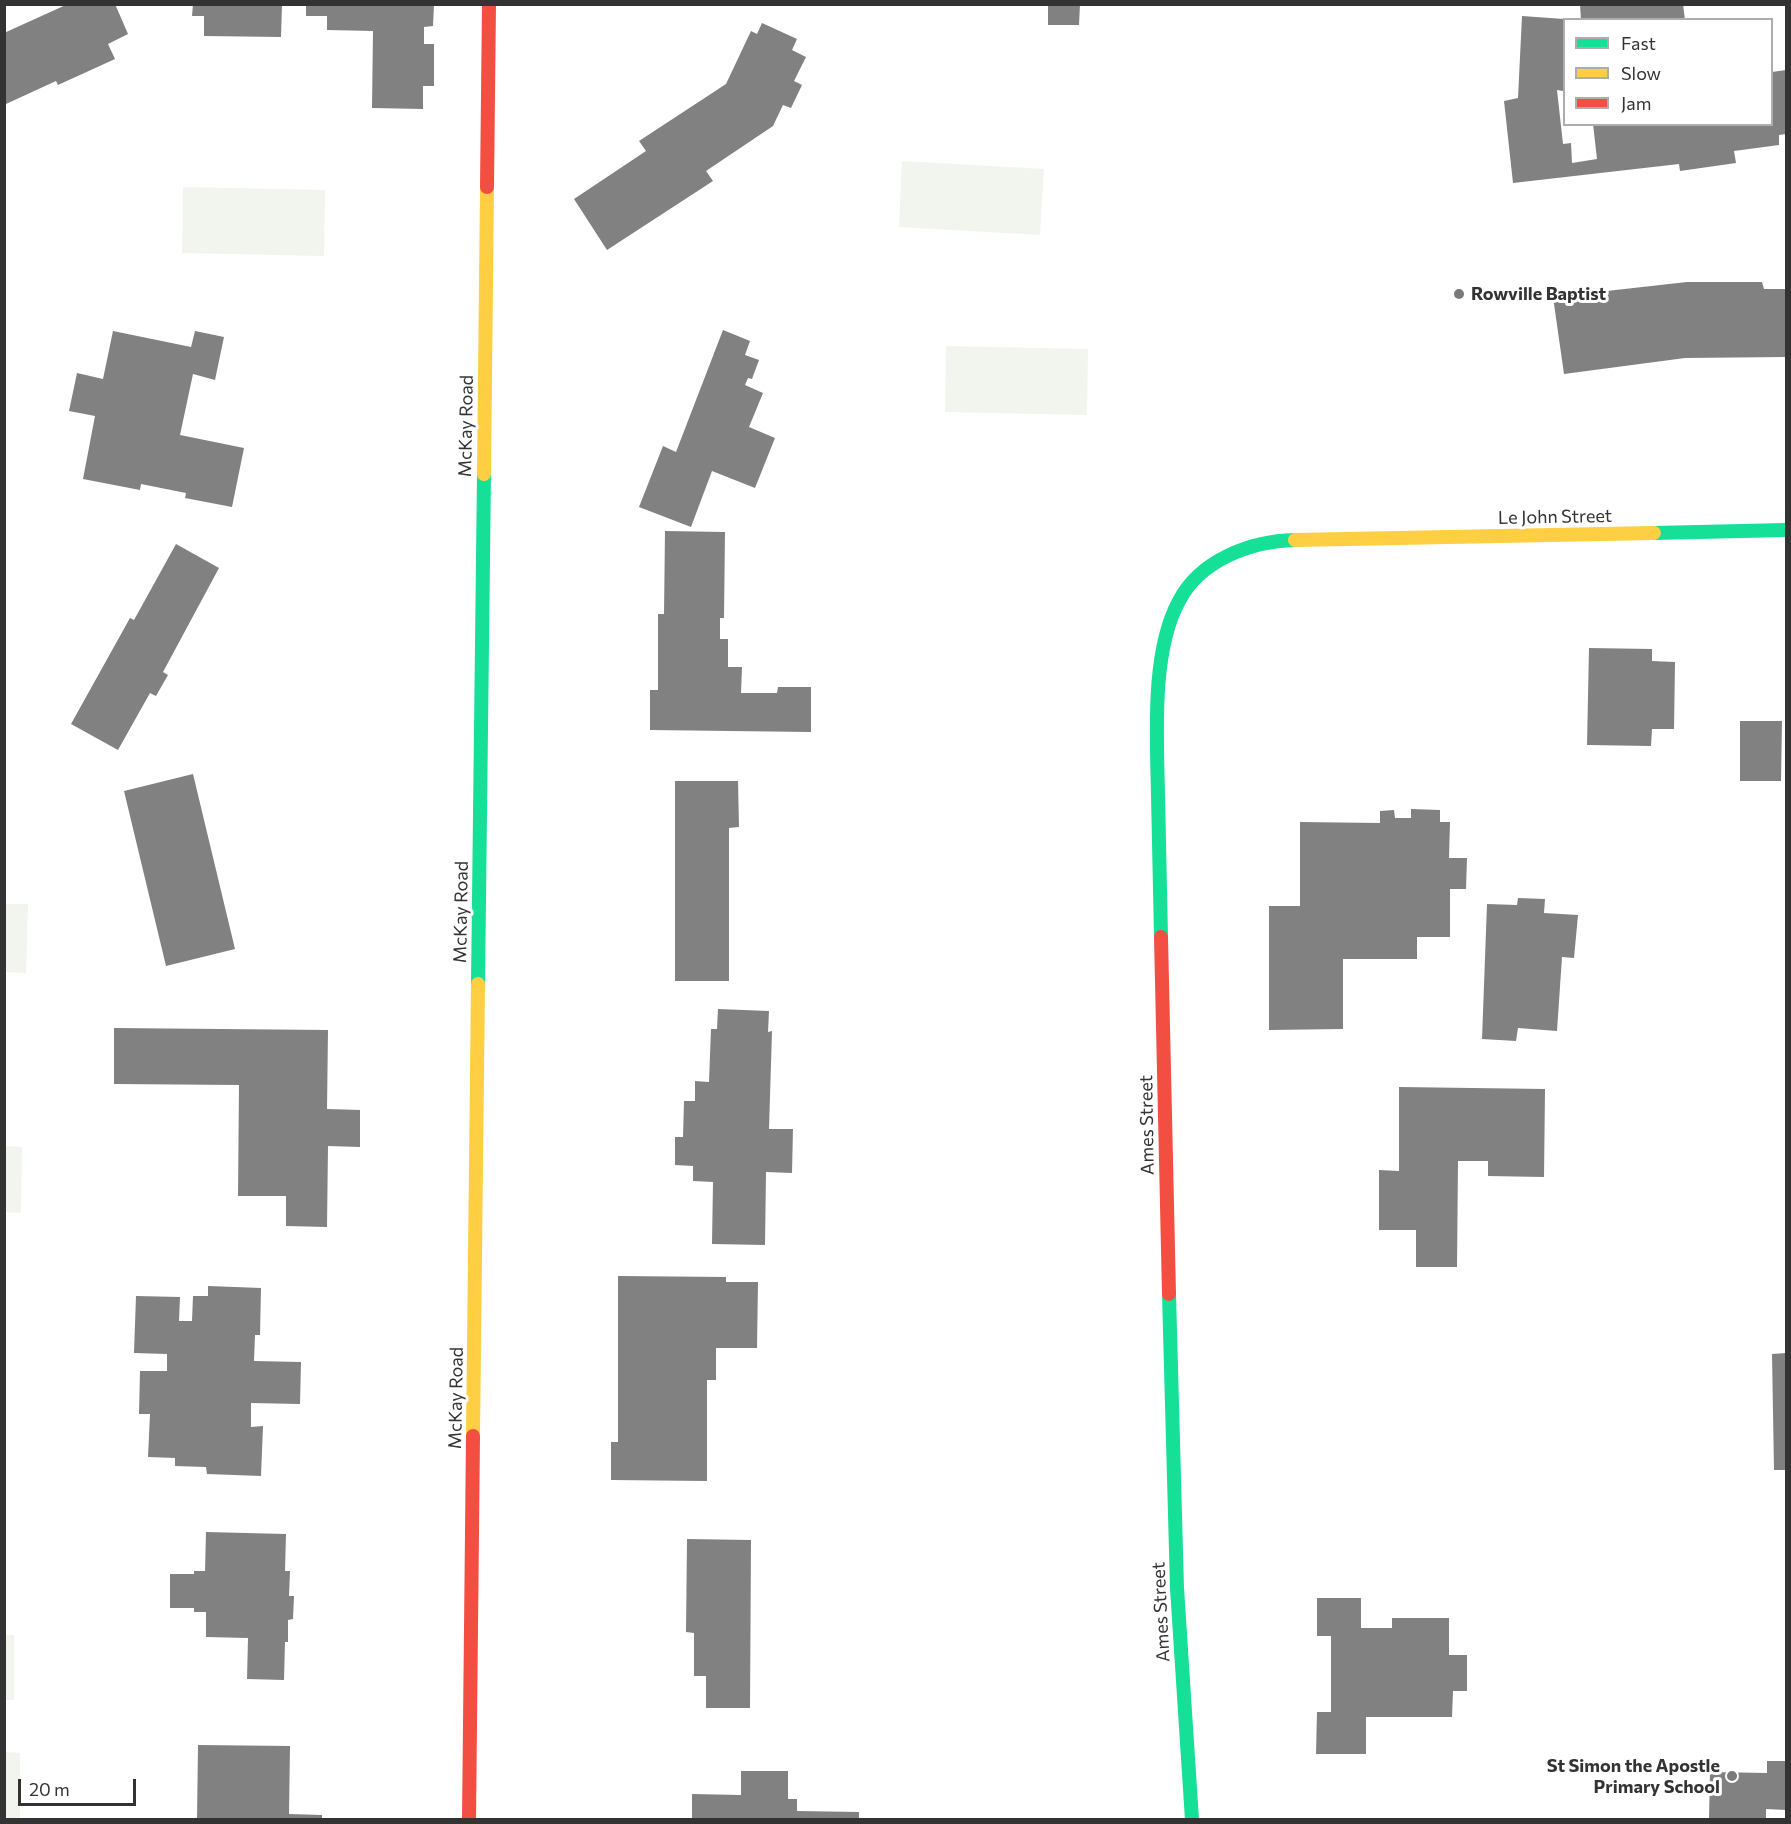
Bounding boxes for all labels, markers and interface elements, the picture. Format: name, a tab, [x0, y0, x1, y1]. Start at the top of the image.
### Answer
legend	[1563, 18, 1773, 126]
text: Fast	[1621, 32, 1656, 54]
text: Slow	[1621, 62, 1661, 84]
text: Jam	[1621, 92, 1651, 114]
place label: Rowville Baptist	[1471, 283, 1606, 305]
marker: Rowville Baptist	[1452, 287, 1466, 301]
street label: McKay Road	[454, 375, 478, 477]
street label: Le John Street	[1498, 505, 1612, 529]
street label: McKay Road	[449, 861, 473, 963]
street label: Ames Street	[1135, 1075, 1159, 1175]
street label: McKay Road	[444, 1347, 468, 1449]
street label: Ames Street	[1148, 1561, 1174, 1663]
place label: St Simon the Apostle Primary School	[1547, 1755, 1720, 1798]
scale bar	[21, 1767, 140, 1805]
marker: St Simon the Apostle Primary School	[1725, 1769, 1739, 1783]
text: 20 m	[29, 1778, 70, 1800]

